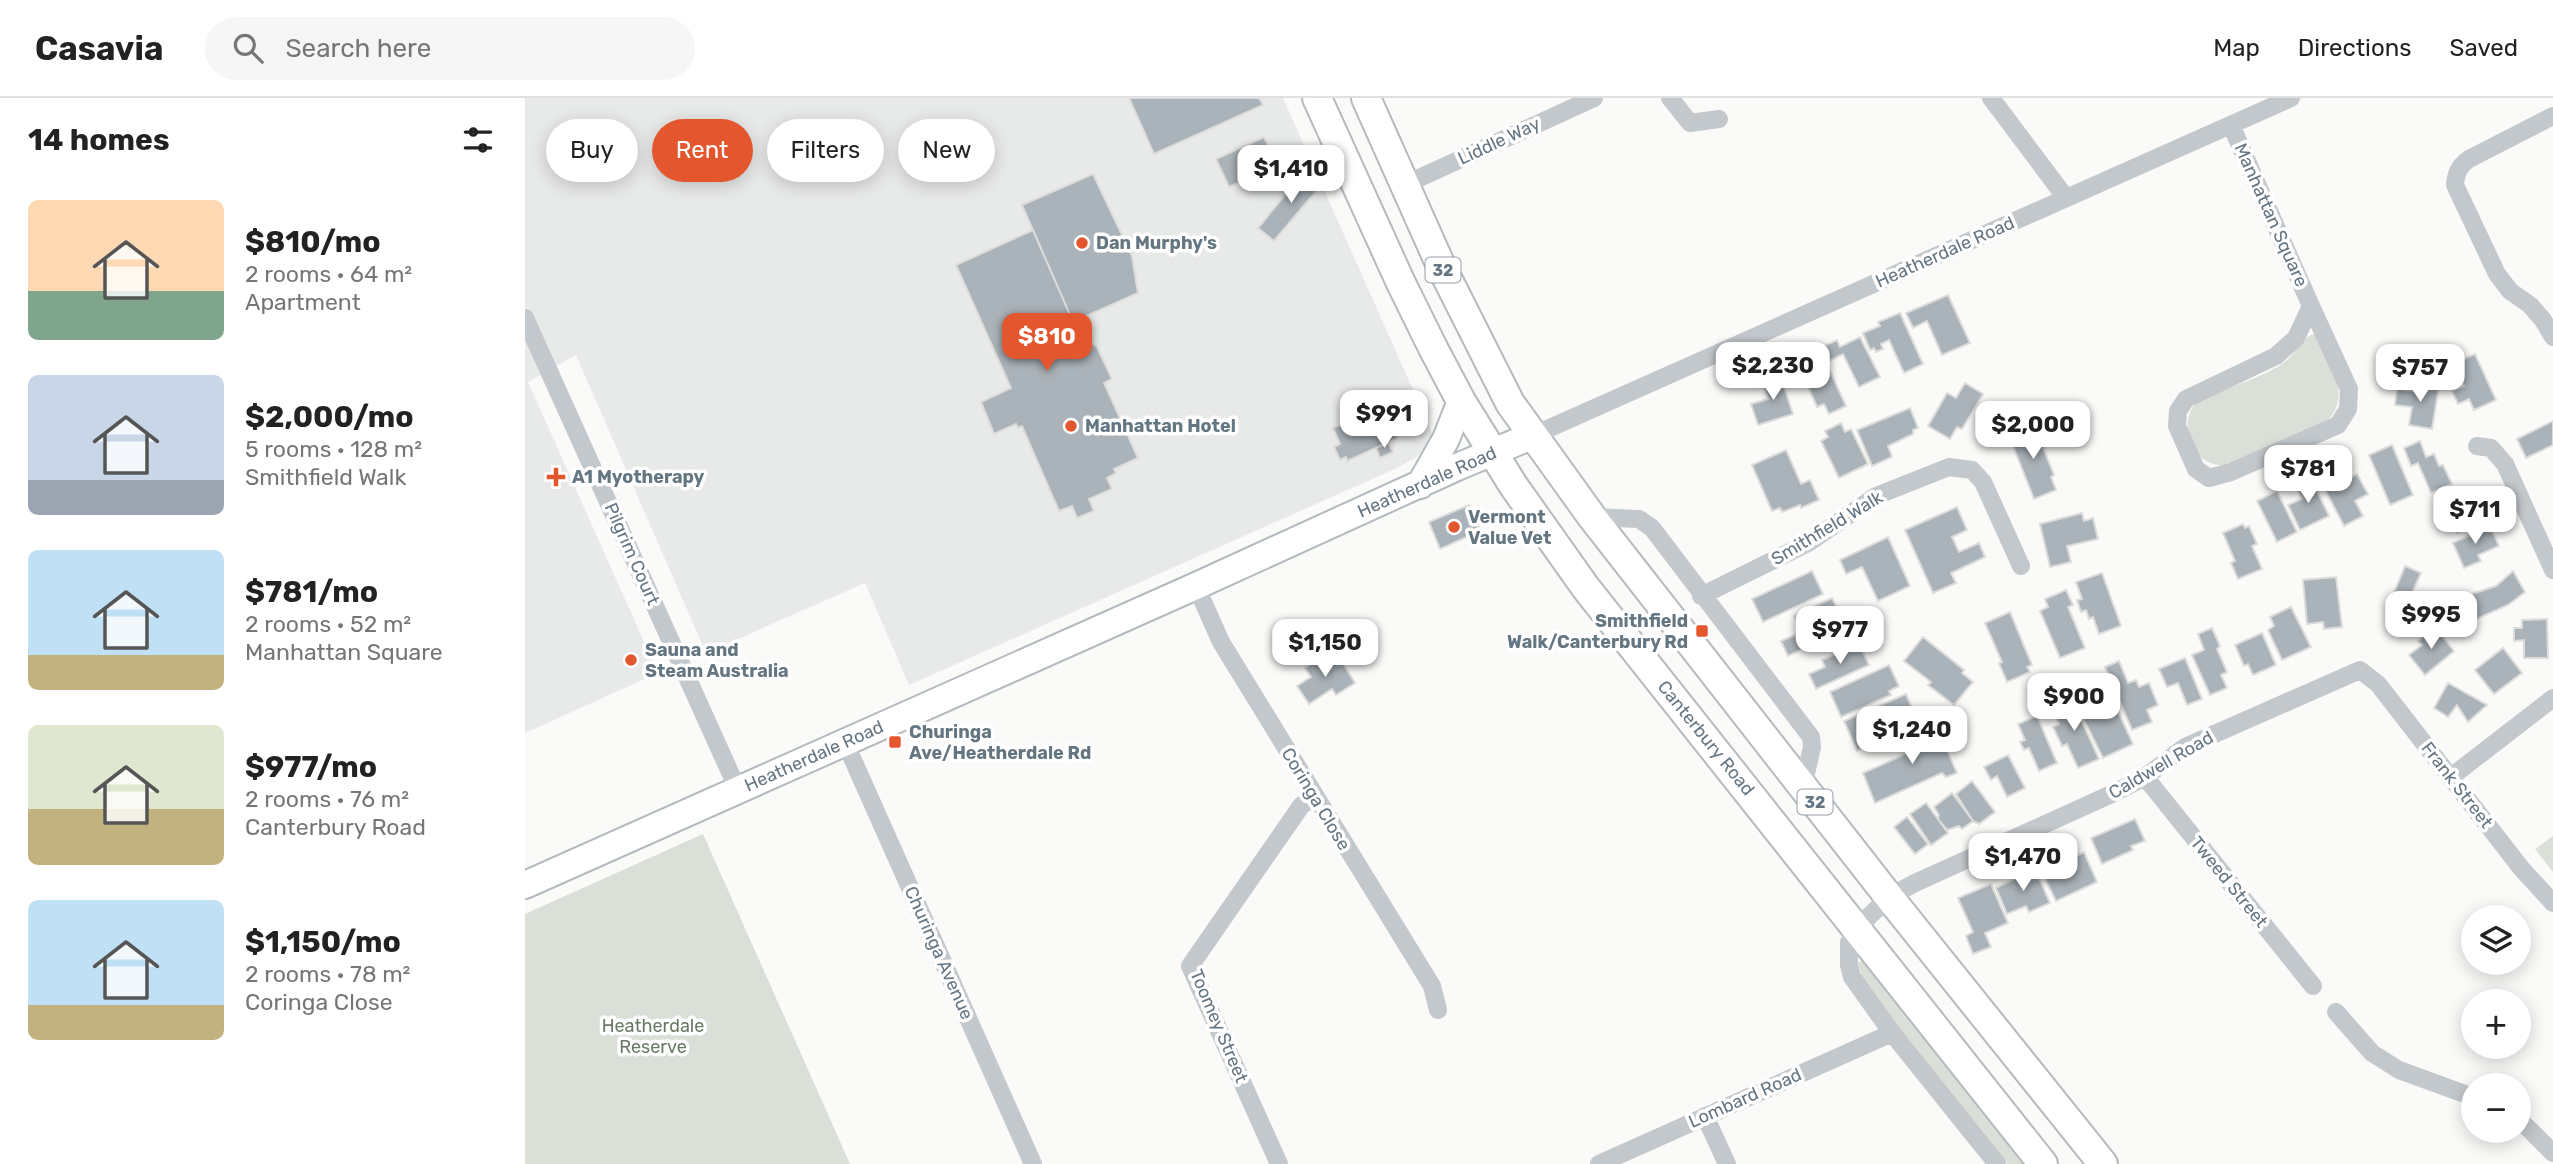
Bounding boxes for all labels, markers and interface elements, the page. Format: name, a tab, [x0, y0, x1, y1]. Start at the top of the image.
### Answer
search box	[205, 17, 695, 80]
text: Casavia	[35, 29, 163, 68]
icon: search	[229, 29, 267, 67]
text: Search here	[285, 33, 431, 64]
text: Map	[2213, 34, 2260, 62]
text: Directions	[2298, 34, 2411, 62]
text: Saved	[2449, 34, 2518, 62]
street label: Liddle Way	[1454, 112, 1544, 170]
chip: Buy	[546, 119, 638, 182]
chip: Rent	[652, 119, 753, 182]
chip: Filters	[767, 119, 884, 182]
chip: New	[898, 119, 995, 182]
icon: filters	[459, 121, 497, 159]
text: 14 homes	[28, 122, 170, 158]
street label: Manhattan Square	[2229, 140, 2313, 290]
pin: $1,410	[1234, 146, 1348, 205]
text: $1,410	[1253, 154, 1329, 182]
street label: Heatherdale Road	[1872, 212, 2018, 292]
text: $810/mo	[245, 224, 380, 260]
icon: home	[84, 228, 168, 312]
place label: Dan Murphy's	[1096, 232, 1217, 254]
marker: Dan Murphy's	[1074, 235, 1090, 251]
road number: 32	[1425, 258, 1461, 282]
text: 2 rooms · 64 m²	[245, 260, 412, 288]
text: Apartment	[245, 288, 361, 316]
pin: $810	[1006, 314, 1088, 373]
text: $810	[1018, 322, 1076, 350]
pin: $2,230	[1716, 342, 1830, 402]
pin: $757	[2379, 344, 2461, 404]
text: $2,230	[1732, 351, 1814, 379]
text: $757	[2392, 353, 2448, 381]
pin: $991	[1343, 390, 1425, 450]
text: $2,000/mo	[245, 399, 414, 435]
text: $991	[1356, 399, 1412, 427]
pin: $2,000	[1976, 402, 2090, 461]
icon: home	[84, 403, 168, 487]
text: $2,000	[1991, 410, 2075, 438]
place label: Manhattan Hotel	[1085, 415, 1236, 437]
marker: Manhattan Hotel	[1063, 418, 1079, 434]
text: 5 rooms · 128 m²	[245, 435, 422, 463]
street label: Heatherdale Road	[1354, 442, 1500, 522]
pin: $781	[2267, 446, 2349, 505]
text: $781	[2280, 454, 2336, 482]
text: Smithfield Walk	[245, 463, 406, 491]
place label: A1 Myotherapy	[572, 466, 705, 488]
marker: A1 Myotherapy	[546, 467, 566, 487]
street label: Smithfield Walk	[1767, 486, 1887, 570]
pin: $711	[2434, 486, 2516, 546]
text: $711	[2449, 495, 2501, 523]
street label: Pilgrim Court	[600, 499, 664, 609]
place label: Vermont Value Vet	[1468, 506, 1551, 549]
marker: Vermont Value Vet	[1446, 519, 1462, 535]
text: $781/mo	[245, 574, 378, 610]
icon: home	[84, 578, 168, 662]
pin: $995	[2390, 592, 2472, 651]
text: $995	[2401, 600, 2461, 628]
pin: $977	[1799, 606, 1881, 666]
text: 2 rooms · 52 m²	[245, 610, 411, 638]
place label: Smithfield Walk/Canterbury Rd	[1507, 610, 1688, 653]
text: $977	[1812, 615, 1868, 643]
pin: $1,150	[1268, 620, 1382, 679]
marker: Smithfield Walk/Canterbury Rd	[1694, 623, 1710, 639]
text: $1,150	[1288, 628, 1362, 656]
text: Manhattan Square	[245, 638, 443, 666]
place label: Sauna and Steam Australia	[645, 639, 789, 682]
marker: Sauna and Steam Australia	[623, 652, 639, 668]
pin: $900	[2033, 674, 2115, 733]
street label: Canterbury Road	[1653, 676, 1759, 800]
text: $900	[2043, 682, 2105, 710]
pin: $1,240	[1855, 706, 1969, 766]
text: $1,240	[1872, 715, 1952, 743]
street label: Heatherdale Road	[741, 716, 887, 796]
place label: Churinga Ave/Heatherdale Rd	[909, 721, 1091, 764]
street label: Caldwell Road	[2105, 726, 2217, 804]
marker: Churinga Ave/Heatherdale Rd	[887, 734, 903, 750]
street label: Frank Street	[2417, 738, 2497, 832]
street label: Coringa Close	[1277, 744, 1355, 854]
text: $977/mo	[245, 749, 377, 785]
icon: home	[84, 753, 168, 837]
text: 2 rooms · 76 m²	[245, 785, 409, 813]
road number: 32	[1797, 790, 1833, 814]
text: Canterbury Road	[245, 813, 426, 841]
street label: Tweed Street	[2186, 832, 2272, 932]
pin: $1,470	[1966, 834, 2080, 893]
text: $1,470	[1985, 842, 2062, 870]
street label: Churinga Avenue	[900, 883, 978, 1023]
map controls	[2461, 905, 2531, 1143]
button: layers	[2461, 905, 2531, 975]
text: $1,150/mo	[245, 924, 401, 960]
icon: home	[84, 928, 168, 1012]
text: 2 rooms · 78 m²	[245, 960, 410, 988]
street label: Toomey Street	[1185, 966, 1253, 1086]
text: Coringa Close	[245, 988, 393, 1016]
button: +	[2461, 989, 2531, 1059]
park label: Heatherdale Reserve	[602, 1015, 704, 1058]
street label: Lombard Road	[1685, 1063, 1805, 1133]
button: −	[2461, 1073, 2531, 1143]

